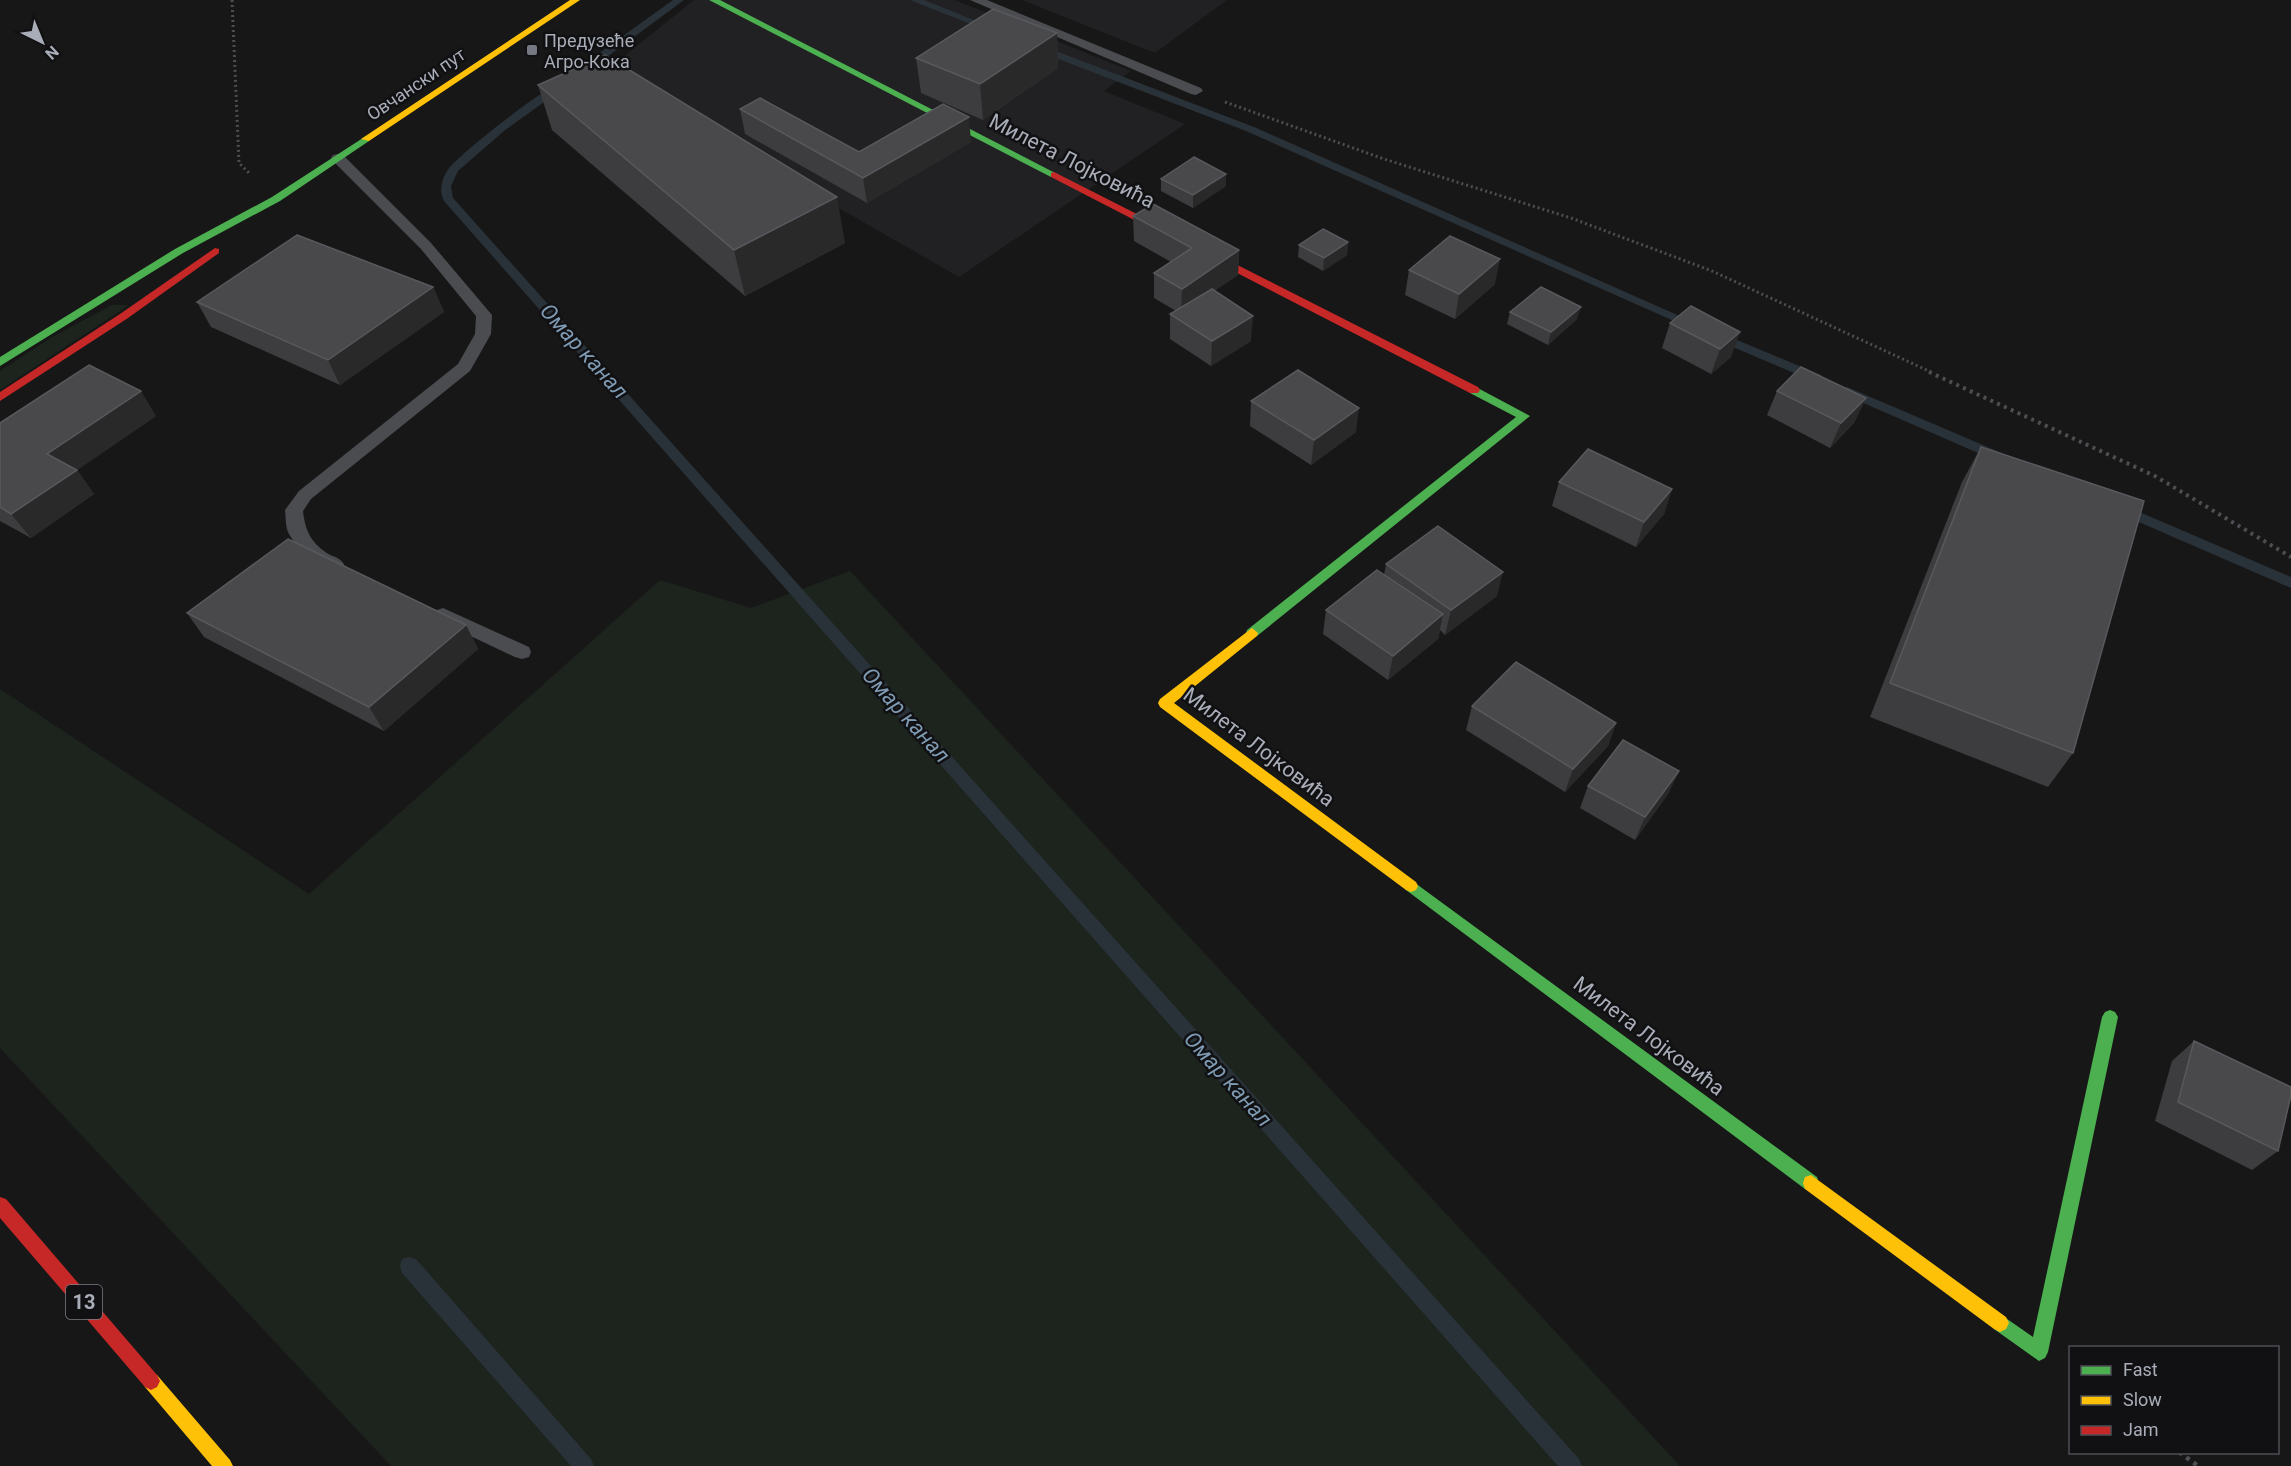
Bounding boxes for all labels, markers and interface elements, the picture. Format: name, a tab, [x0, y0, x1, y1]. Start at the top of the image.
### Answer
north arrow	[12, 12, 72, 72]
place label: Предузеће Агро-Кока	[544, 30, 634, 72]
text: N	[41, 42, 62, 63]
street label: Овчански пут	[363, 43, 469, 125]
marker: Предузеће Агро-Кока	[525, 43, 539, 57]
street label: Милета Лојковића	[985, 109, 1159, 213]
water label: Омар канал	[535, 298, 633, 404]
water label: Омар канал	[857, 662, 955, 768]
street label: Милета Лојковића	[1179, 682, 1339, 812]
street label: Милета Лојковића	[1569, 971, 1729, 1101]
water label: Омар канал	[1179, 1026, 1277, 1132]
road number: 13	[66, 1285, 102, 1319]
legend	[2069, 1346, 2279, 1454]
text: Fast	[2123, 1359, 2158, 1380]
text: Slow	[2123, 1389, 2162, 1410]
text: Jam	[2123, 1419, 2159, 1440]

